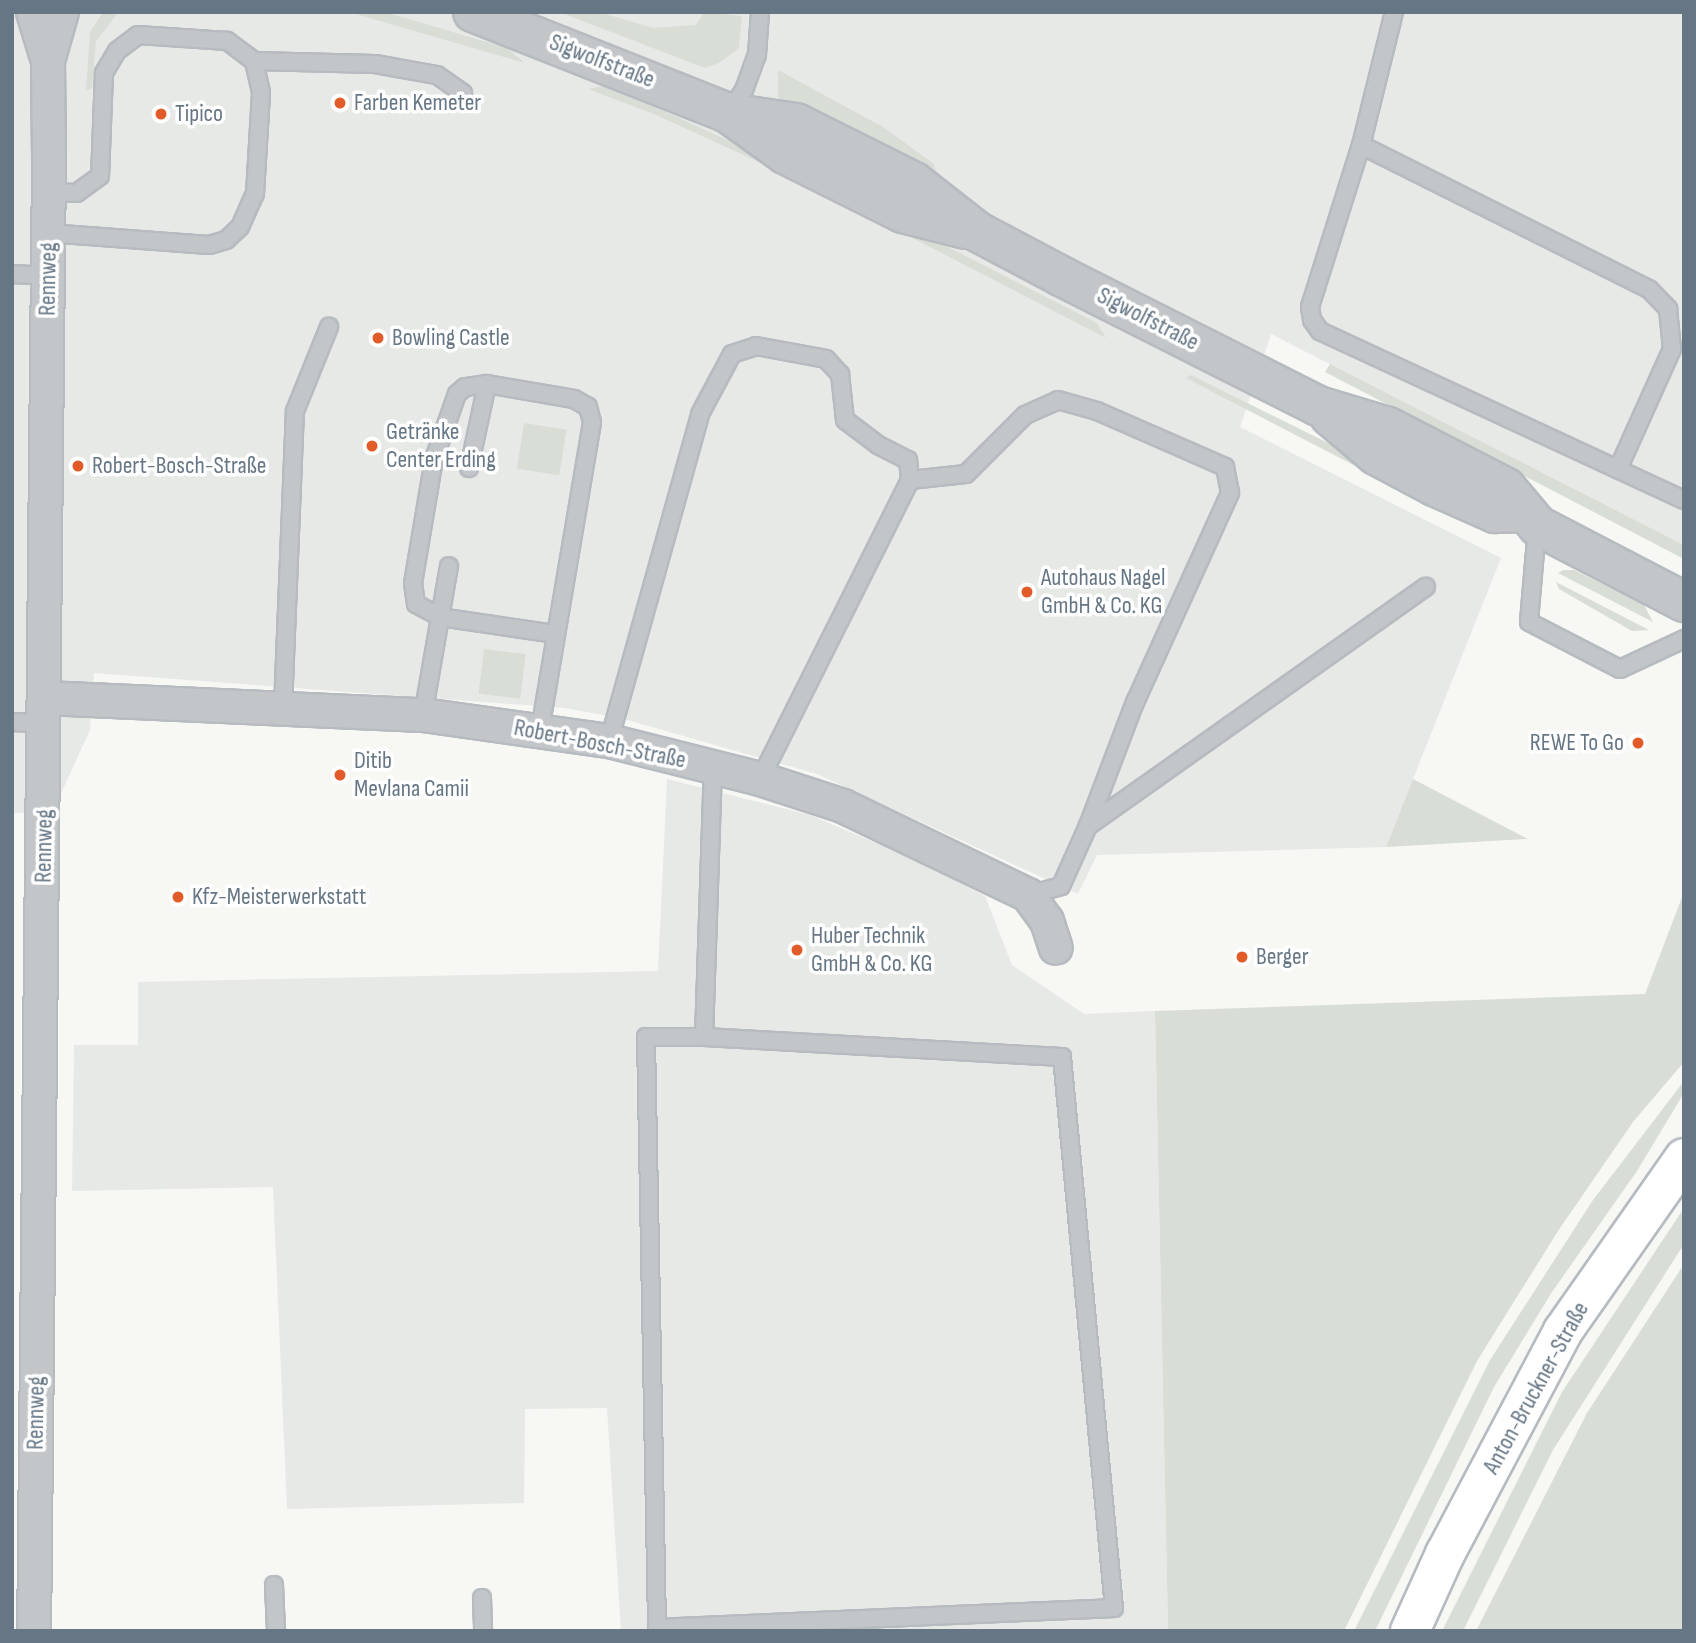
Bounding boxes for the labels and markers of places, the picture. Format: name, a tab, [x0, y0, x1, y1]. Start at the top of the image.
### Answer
place label: Farben Kemeter	[354, 89, 481, 117]
marker: Farben Kemeter	[332, 95, 348, 111]
place label: Tipico	[175, 100, 223, 128]
marker: Tipico	[153, 106, 169, 122]
place label: Bowling Castle	[392, 324, 510, 352]
marker: Bowling Castle	[370, 330, 386, 346]
place label: Getränke Center Erding	[386, 418, 496, 474]
marker: Getränke Center Erding	[364, 438, 380, 454]
place label: Robert-Bosch-Straße	[92, 452, 267, 480]
marker: Robert-Bosch-Straße	[70, 458, 86, 474]
place label: Autohaus Nagel GmbH & Co. KG	[1041, 564, 1165, 620]
marker: Autohaus Nagel GmbH & Co. KG	[1019, 584, 1035, 600]
place label: REWE To Go	[1530, 729, 1624, 757]
marker: REWE To Go	[1630, 735, 1646, 751]
place label: Ditib Mevlana Camii	[354, 747, 469, 803]
marker: Ditib Mevlana Camii	[332, 767, 348, 783]
place label: Kfz-Meisterwerkstatt	[192, 883, 366, 911]
marker: Kfz-Meisterwerkstatt	[170, 889, 186, 905]
place label: Huber Technik GmbH & Co. KG	[811, 922, 932, 978]
marker: Huber Technik GmbH & Co. KG	[789, 942, 805, 958]
place label: Berger	[1256, 943, 1309, 971]
marker: Berger	[1234, 949, 1250, 965]

